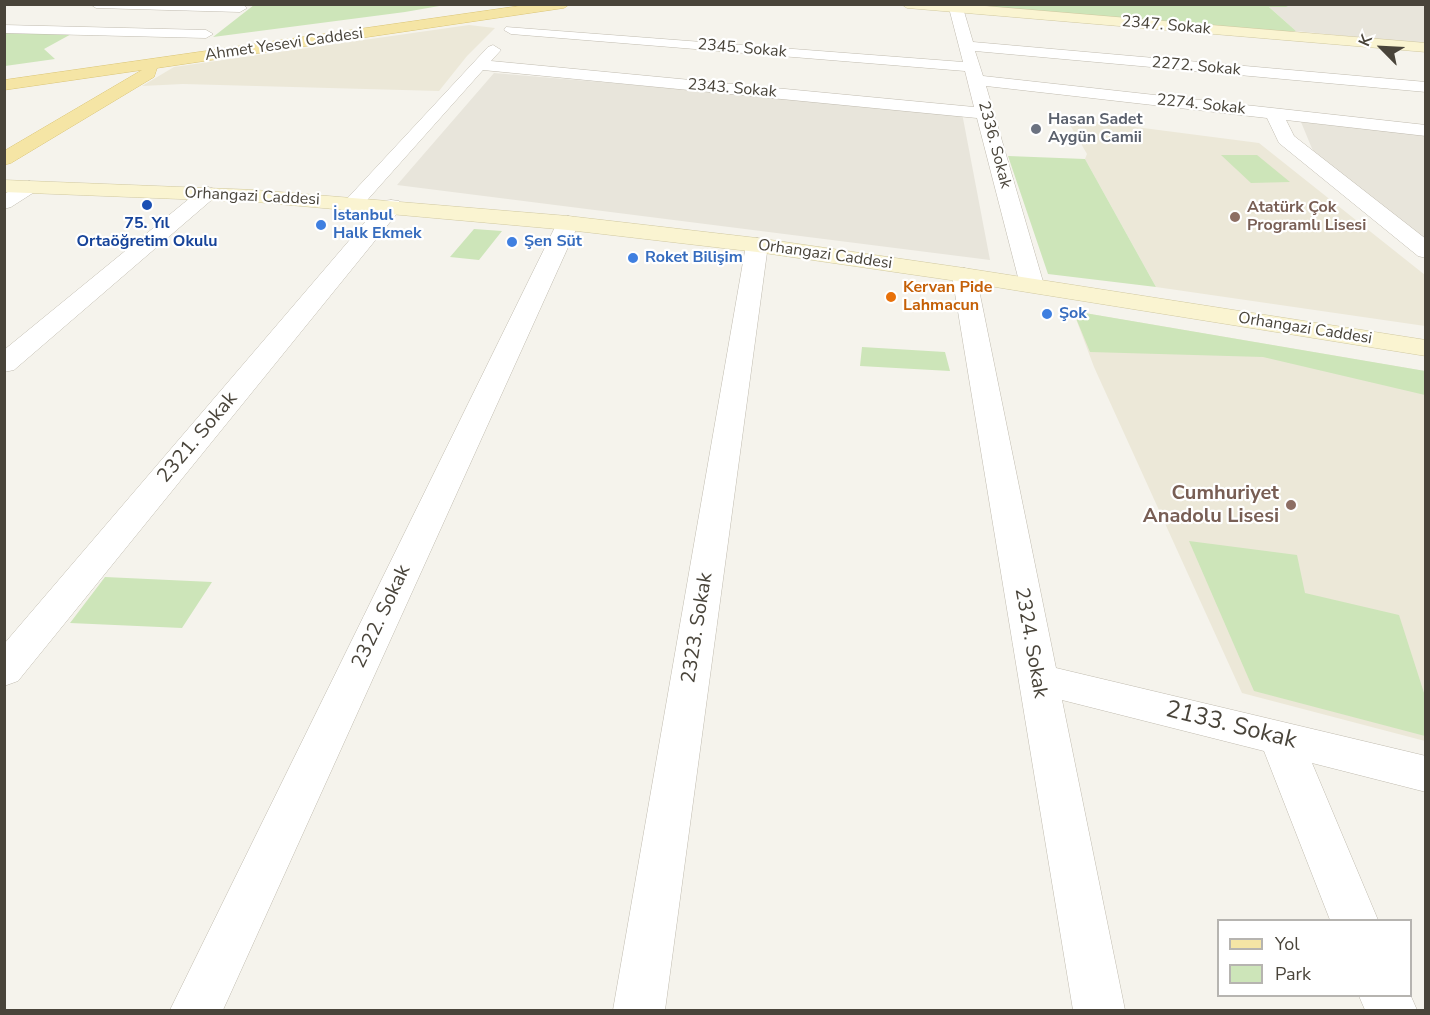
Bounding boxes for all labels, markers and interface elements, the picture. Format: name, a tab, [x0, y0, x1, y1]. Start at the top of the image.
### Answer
street label: 2347. Sokak	[1121, 13, 1211, 39]
north arrow	[1352, 18, 1412, 78]
street label: Ahmet Yesevi Caddesi	[204, 24, 364, 66]
text: K	[1353, 31, 1378, 50]
street label: 2345. Sokak	[697, 36, 787, 62]
street label: 2272. Sokak	[1151, 54, 1241, 80]
street label: 2343. Sokak	[687, 76, 777, 102]
street label: 2274. Sokak	[1156, 91, 1246, 119]
street label: 2336. Sokak	[973, 99, 1015, 191]
place label: Hasan Sadet Aygün Camii	[1048, 110, 1143, 148]
marker: Hasan Sadet Aygün Camii	[1029, 122, 1043, 136]
street label: Orhangazi Caddesi	[184, 184, 320, 210]
marker: 75. Yıl Ortaöğretim Okulu	[140, 198, 154, 212]
place label: Atatürk Çok Programlı Lisesi	[1247, 198, 1366, 236]
place label: İstanbul Halk Ekmek	[333, 206, 422, 244]
marker: Atatürk Çok Programlı Lisesi	[1228, 210, 1242, 224]
place label: 75. Yıl Ortaöğretim Okulu	[76, 214, 218, 252]
marker: İstanbul Halk Ekmek	[314, 218, 328, 232]
place label: Şen Süt	[524, 232, 582, 252]
marker: Şen Süt	[505, 235, 519, 249]
street label: Orhangazi Caddesi	[757, 236, 893, 274]
place label: Roket Bilişim	[645, 248, 743, 268]
marker: Roket Bilişim	[626, 251, 640, 265]
place label: Kervan Pide Lahmacun	[903, 278, 992, 316]
marker: Kervan Pide Lahmacun	[884, 290, 898, 304]
place label: Şok	[1059, 304, 1087, 324]
marker: Şok	[1040, 307, 1054, 321]
street label: Orhangazi Caddesi	[1237, 309, 1373, 349]
street label: 2321. Sokak	[153, 388, 243, 488]
place label: Cumhuriyet Anadolu Lisesi	[1143, 482, 1279, 529]
marker: Cumhuriyet Anadolu Lisesi	[1284, 498, 1298, 512]
street label: 2322. Sokak	[348, 561, 416, 673]
street label: 2323. Sokak	[677, 571, 719, 685]
street label: 2324. Sokak	[1008, 586, 1052, 700]
street label: 2133. Sokak	[1163, 696, 1299, 756]
legend	[1217, 919, 1412, 997]
text: Yol	[1275, 932, 1300, 956]
text: Park	[1275, 962, 1311, 986]

